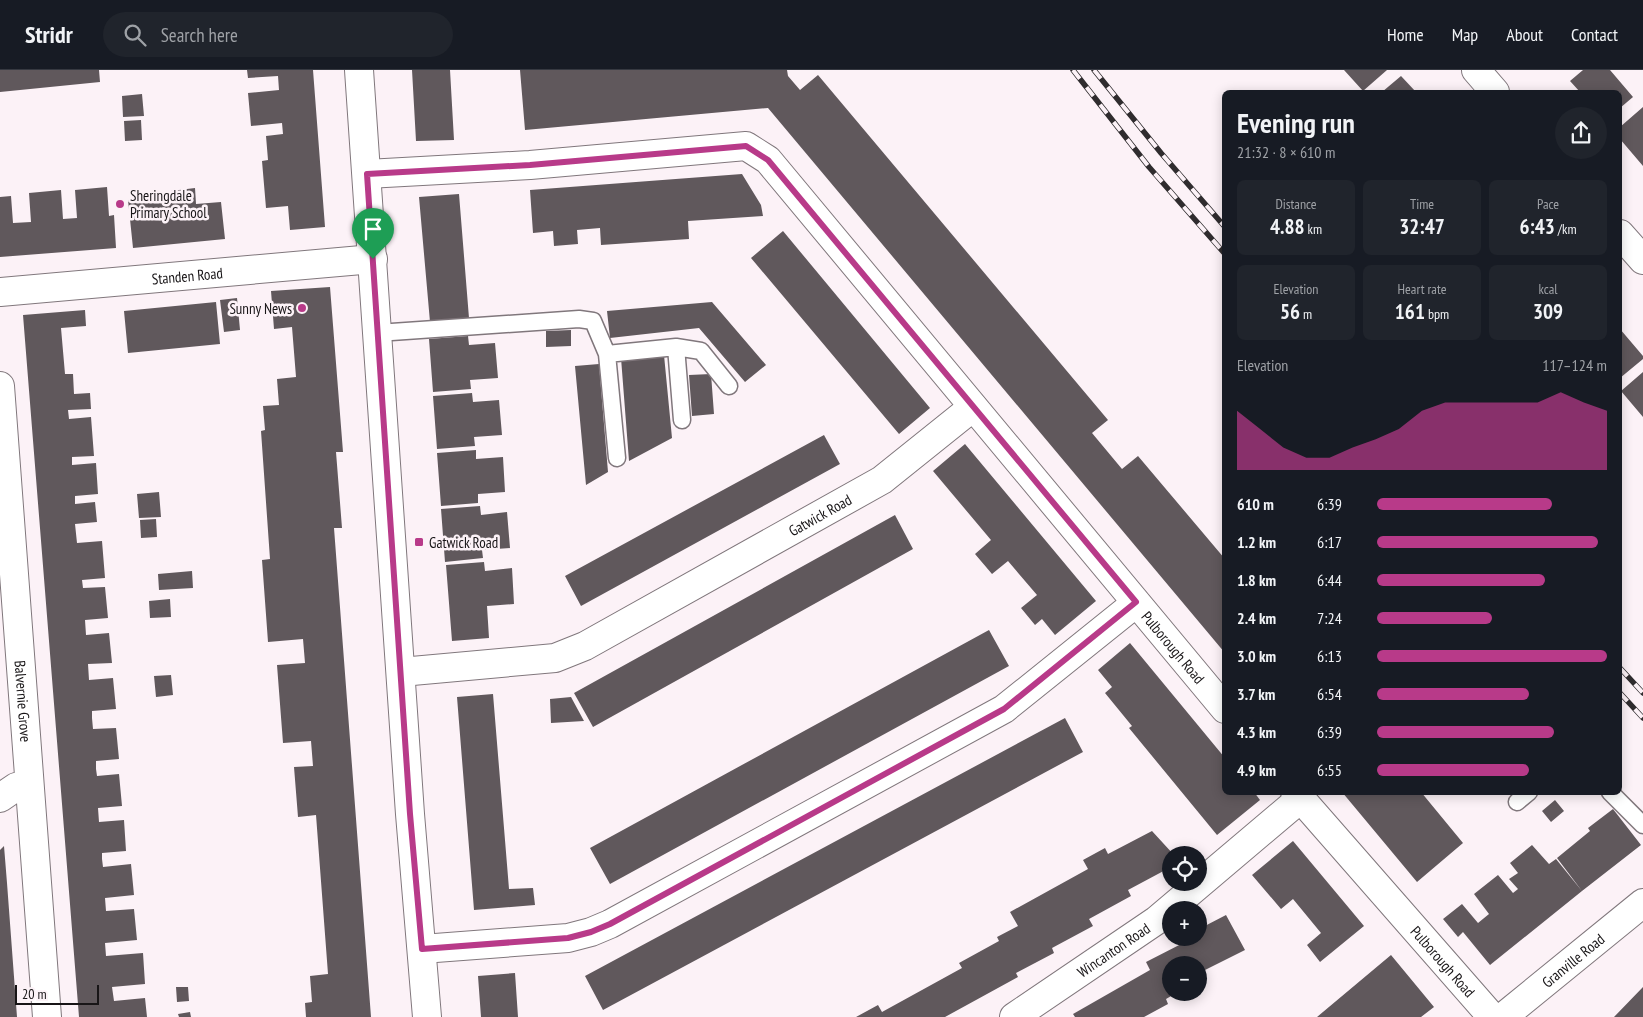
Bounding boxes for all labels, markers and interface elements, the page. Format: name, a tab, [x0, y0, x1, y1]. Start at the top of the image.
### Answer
search box	[103, 12, 453, 57]
text: Stridr	[25, 19, 73, 50]
icon: search	[121, 21, 149, 49]
text: Search here	[161, 23, 238, 47]
text: Home	[1387, 23, 1424, 46]
text: Map	[1452, 23, 1478, 46]
text: About	[1506, 23, 1543, 46]
text: Contact	[1571, 23, 1618, 46]
text: Evening run	[1237, 104, 1355, 141]
button: share	[1555, 107, 1607, 159]
text: 21:32 · 8 × 610 m	[1237, 142, 1335, 162]
place label: Sheringdale Primary School	[130, 186, 207, 222]
text: Distance	[1275, 195, 1317, 213]
text: Time	[1410, 195, 1434, 213]
text: Pace	[1537, 195, 1559, 213]
marker: Sheringdale Primary School	[114, 198, 126, 210]
pin	[352, 208, 394, 259]
text: 4.88	[1270, 213, 1305, 240]
text: 32:47	[1399, 213, 1445, 240]
text: 6:43	[1519, 213, 1555, 240]
icon: arrive	[359, 215, 387, 243]
text: km	[1305, 220, 1322, 238]
text: /km	[1555, 220, 1577, 238]
street label: Standen Road	[151, 263, 224, 288]
text: Elevation	[1274, 280, 1318, 298]
text: Heart rate	[1398, 280, 1446, 298]
text: kcal	[1538, 280, 1558, 298]
text: 56	[1280, 298, 1300, 325]
text: 161	[1395, 298, 1425, 325]
text: 309	[1533, 298, 1563, 325]
place label: Sunny News	[229, 299, 292, 318]
marker: Sunny News	[296, 302, 308, 314]
text: m	[1300, 305, 1312, 323]
text: bpm	[1425, 305, 1449, 323]
text: Elevation	[1237, 355, 1288, 375]
text: 117–124 m	[1542, 355, 1607, 375]
street label: Gatwick Road	[785, 490, 855, 540]
text: 610 m	[1237, 494, 1274, 514]
text: 6:39	[1317, 494, 1342, 514]
text: 1.2 km	[1237, 532, 1276, 552]
text: 6:17	[1317, 532, 1342, 552]
place label: Gatwick Road	[429, 533, 498, 552]
marker: Gatwick Road	[413, 536, 425, 548]
text: 1.8 km	[1237, 570, 1276, 590]
text: 6:44	[1317, 570, 1342, 590]
street label: Pulborough Road	[1138, 607, 1209, 687]
text: 2.4 km	[1237, 608, 1276, 628]
text: 7:24	[1317, 608, 1342, 628]
text: 3.0 km	[1237, 646, 1276, 666]
text: 6:13	[1317, 646, 1342, 666]
street label: Balvernie Grove	[11, 660, 36, 743]
text: 3.7 km	[1237, 684, 1275, 704]
text: 6:54	[1317, 684, 1342, 704]
text: 4.3 km	[1237, 722, 1276, 742]
text: 6:39	[1317, 722, 1342, 742]
text: 4.9 km	[1237, 760, 1276, 780]
text: 6:55	[1317, 760, 1342, 780]
map controls	[1162, 846, 1207, 1001]
button: locate	[1162, 846, 1207, 891]
button: +	[1162, 901, 1207, 946]
street label: Wincanton Road	[1073, 918, 1153, 981]
street label: Pulborough Road	[1407, 922, 1479, 1001]
street label: Granville Road	[1538, 929, 1608, 991]
button: −	[1162, 956, 1207, 1001]
scale bar	[15, 982, 99, 1005]
text: 20 m	[22, 985, 47, 1003]

